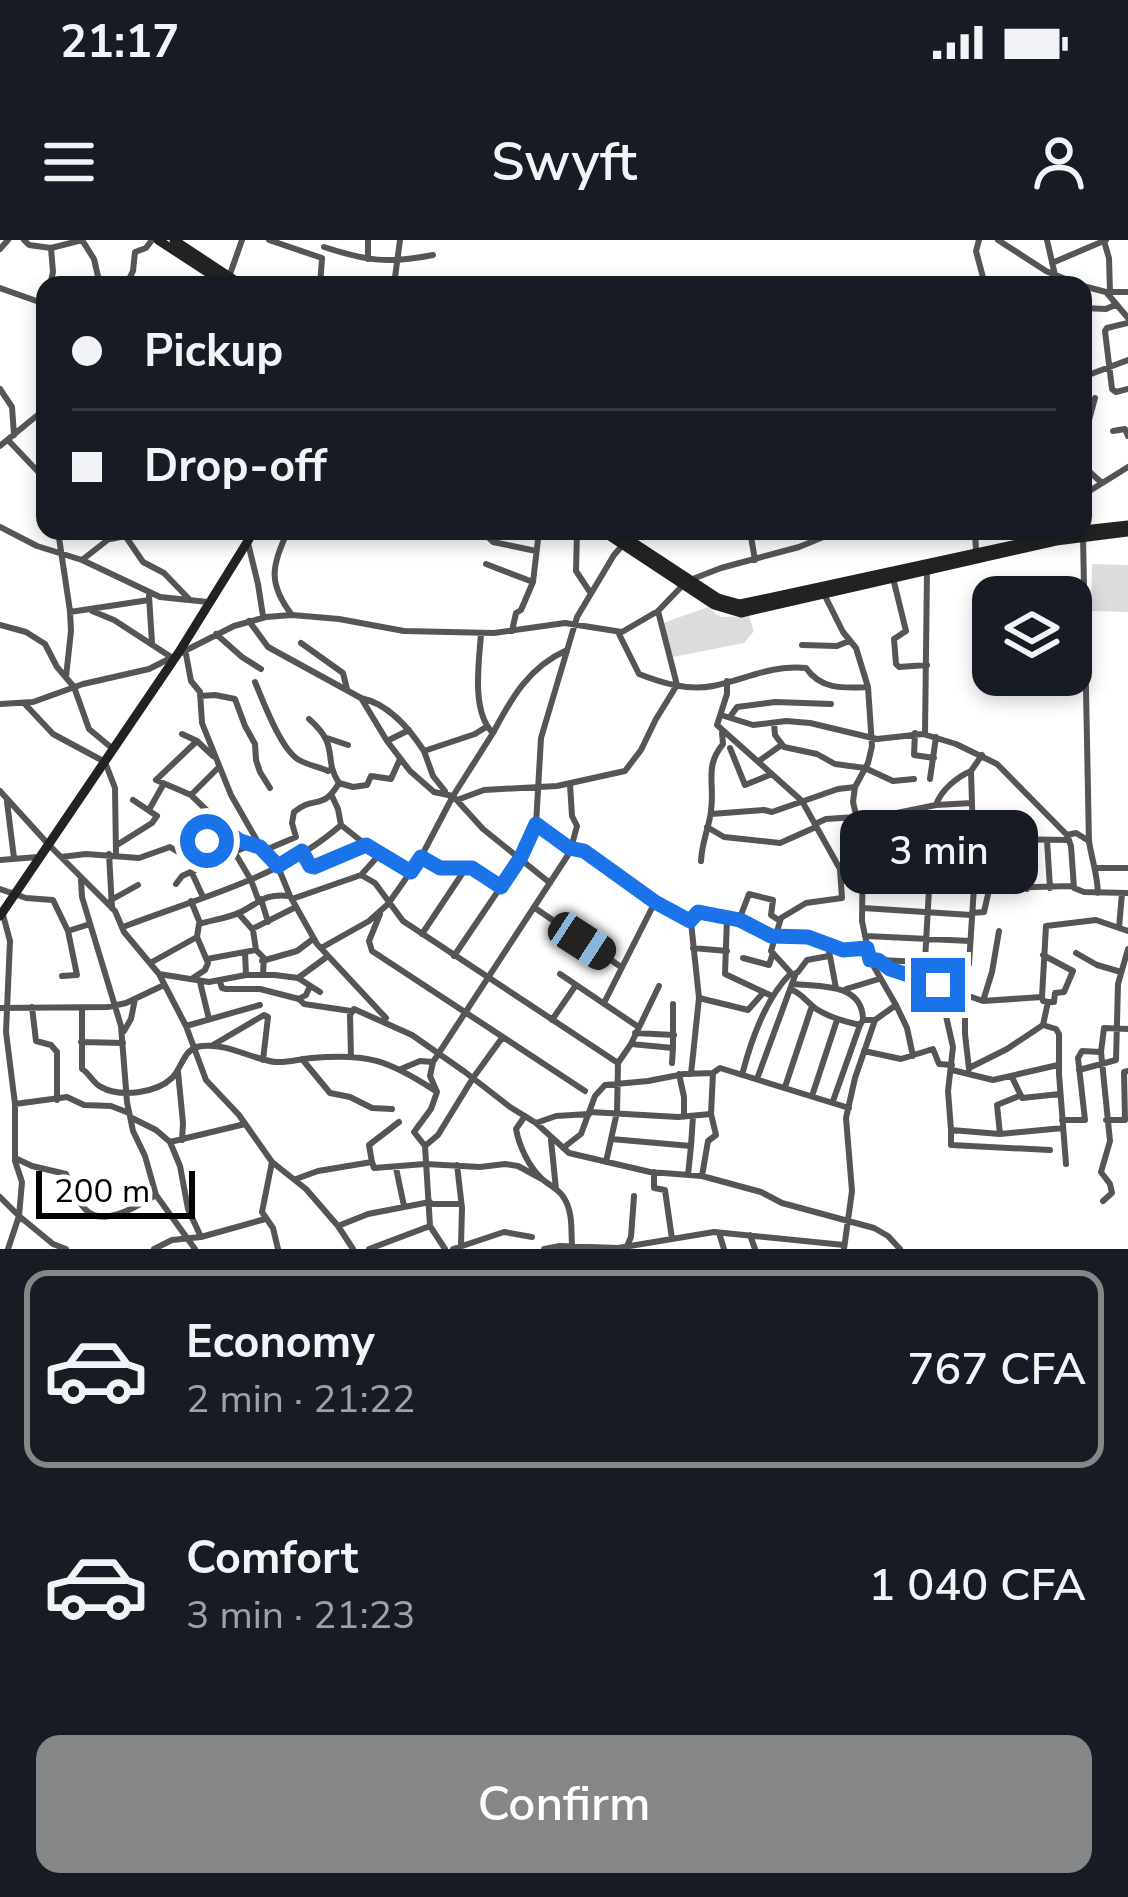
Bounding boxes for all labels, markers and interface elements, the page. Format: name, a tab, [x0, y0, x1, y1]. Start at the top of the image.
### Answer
text: 21:17	[60, 12, 179, 73]
text: Swyft	[491, 125, 637, 199]
icon: menu	[36, 129, 102, 195]
icon: person	[1026, 129, 1092, 195]
text: Pickup	[144, 321, 283, 382]
text: Drop-off	[144, 436, 327, 497]
map controls	[972, 576, 1092, 696]
button: layers	[972, 576, 1092, 696]
callout: 3 min	[839, 811, 1037, 895]
route start	[180, 814, 234, 868]
text: 3 min	[889, 825, 989, 878]
car	[542, 906, 622, 976]
route end	[911, 958, 965, 1012]
scale bar	[36, 1165, 195, 1218]
text: 200 m	[54, 1169, 150, 1214]
text: Economy	[186, 1312, 375, 1373]
icon: car	[42, 1315, 150, 1423]
text: 767 CFA	[907, 1339, 1086, 1400]
text: 2 min · 21:22	[186, 1373, 415, 1426]
text: Comfort	[186, 1528, 358, 1589]
icon: car	[42, 1531, 150, 1639]
text: 1 040 CFA	[868, 1555, 1086, 1616]
text: 3 min · 21:23	[186, 1589, 415, 1642]
button: Confirm	[36, 1735, 1092, 1873]

